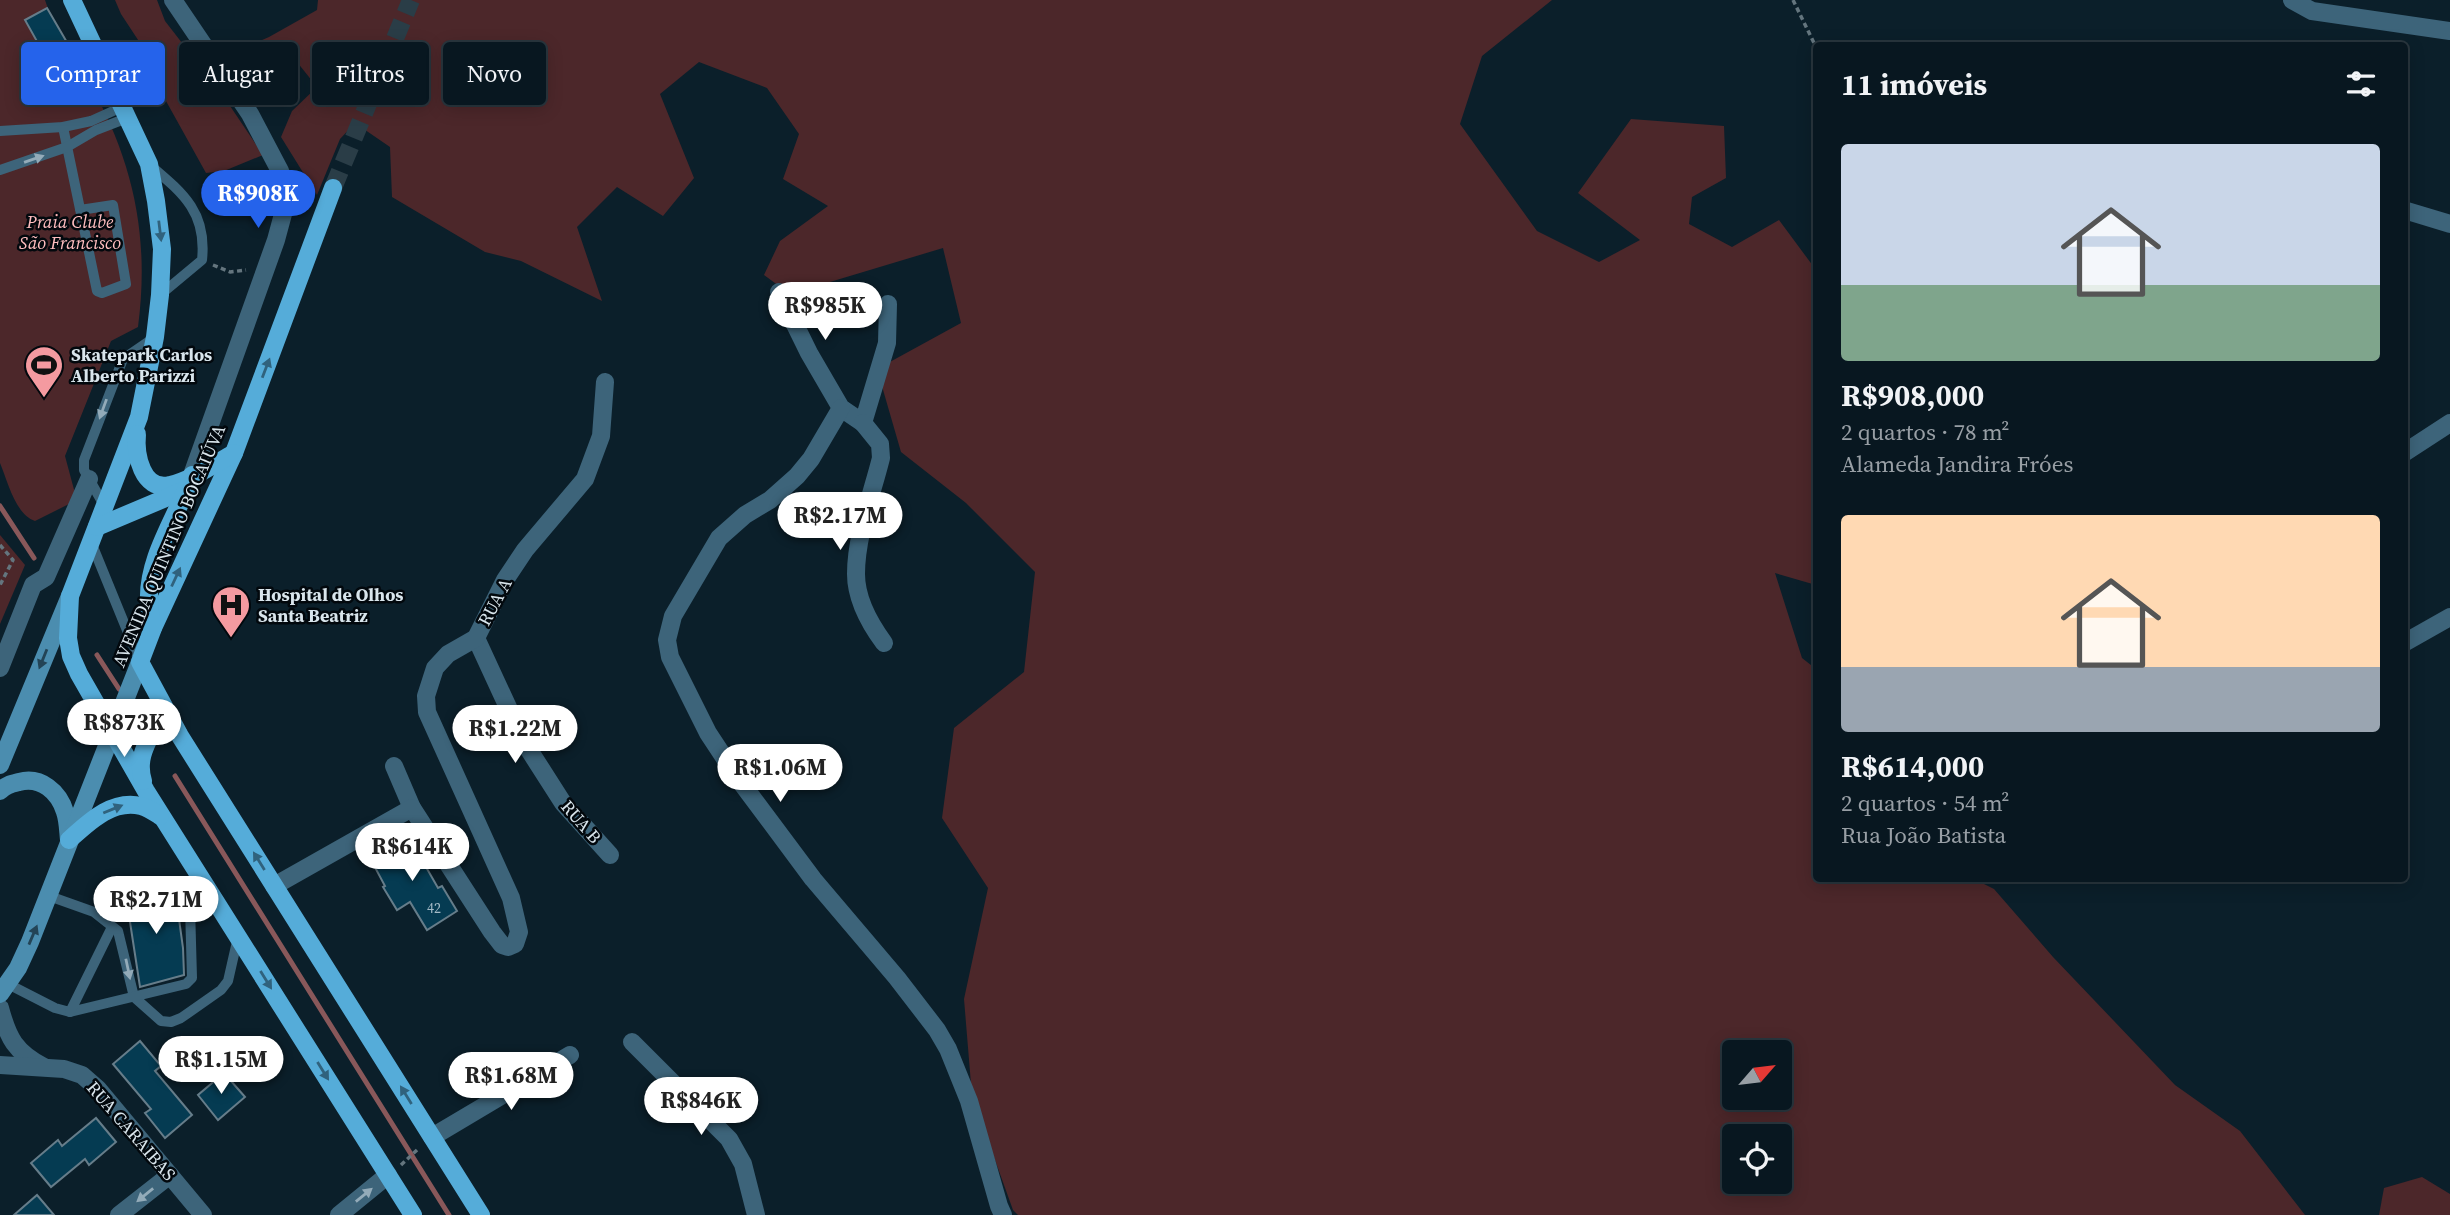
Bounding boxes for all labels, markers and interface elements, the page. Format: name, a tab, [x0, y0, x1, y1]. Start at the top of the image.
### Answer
chip: Comprar	[21, 42, 165, 105]
chip: Alugar	[179, 42, 298, 105]
chip: Filtros	[312, 42, 429, 105]
chip: Novo	[443, 42, 546, 105]
text: 11 imóveis	[1841, 64, 1987, 105]
icon: filters	[2342, 65, 2380, 103]
one-way arrow	[23, 153, 44, 163]
pin: R$908K	[201, 170, 315, 230]
text: R$908K	[217, 177, 299, 209]
icon: home	[2048, 189, 2174, 315]
park label: Praia Clube São Francisco	[19, 209, 121, 255]
one-way arrow	[155, 220, 166, 242]
pin: R$985K	[768, 282, 882, 342]
text: R$985K	[784, 289, 866, 321]
place label: Skatepark Carlos Alberto Parizzi	[71, 342, 212, 388]
sports icon: Skatepark Carlos Alberto Parizzi	[23, 344, 65, 399]
one-way arrow	[260, 358, 271, 379]
text: R$908,000	[1841, 375, 1984, 416]
one-way arrow	[97, 398, 108, 419]
text: 2 quartos · 78 m²	[1841, 416, 2010, 448]
street label: AVENIDA QUINTINO BOCAIÚVA	[106, 421, 231, 671]
text: Alameda Jandira Fróes	[1841, 448, 2073, 480]
pin: R$2.17M	[775, 492, 905, 552]
text: R$2.17M	[793, 499, 887, 531]
icon: home	[2048, 560, 2174, 686]
one-way arrow	[171, 567, 182, 587]
street label: RUA A	[472, 573, 518, 630]
place label: Hospital de Olhos Santa Beatriz	[258, 582, 404, 628]
hospital icon: Hospital de Olhos Santa Beatriz	[210, 584, 252, 639]
one-way arrow	[37, 648, 48, 669]
pin: R$873K	[67, 700, 181, 759]
text: R$873K	[83, 706, 165, 738]
pin: R$1.22M	[450, 706, 580, 765]
text: R$1.22M	[468, 712, 562, 744]
pin: R$1.06M	[715, 744, 845, 804]
text: R$614,000	[1841, 746, 1984, 787]
text: R$1.06M	[733, 751, 827, 783]
text: 2 quartos · 54 m²	[1841, 787, 2010, 819]
street label: RUA B	[555, 794, 607, 849]
one-way arrow	[103, 804, 124, 815]
text: Rua João Batista	[1841, 819, 2006, 851]
pin: R$614K	[355, 824, 469, 883]
text: R$614K	[371, 830, 453, 862]
one-way arrow	[252, 851, 265, 871]
pin: R$2.71M	[91, 876, 221, 936]
text: R$2.71M	[109, 883, 203, 915]
house number: 42	[427, 898, 441, 918]
one-way arrow	[28, 924, 39, 945]
one-way arrow	[122, 958, 133, 980]
one-way arrow	[259, 971, 272, 990]
pin: R$1.15M	[156, 1036, 286, 1096]
north arrow	[1722, 1040, 1792, 1110]
map controls	[1722, 1040, 1792, 1194]
text: R$1.15M	[174, 1043, 268, 1075]
pin: R$1.68M	[446, 1052, 576, 1112]
text: R$1.68M	[464, 1059, 558, 1091]
one-way arrow	[316, 1062, 329, 1081]
street label: RUA CARAIBAS	[81, 1076, 182, 1186]
pin: R$846K	[644, 1078, 758, 1137]
text: R$846K	[660, 1084, 742, 1116]
one-way arrow	[399, 1085, 412, 1105]
button: locate	[1722, 1124, 1792, 1194]
one-way arrow	[136, 1187, 154, 1202]
one-way arrow	[355, 1188, 372, 1203]

